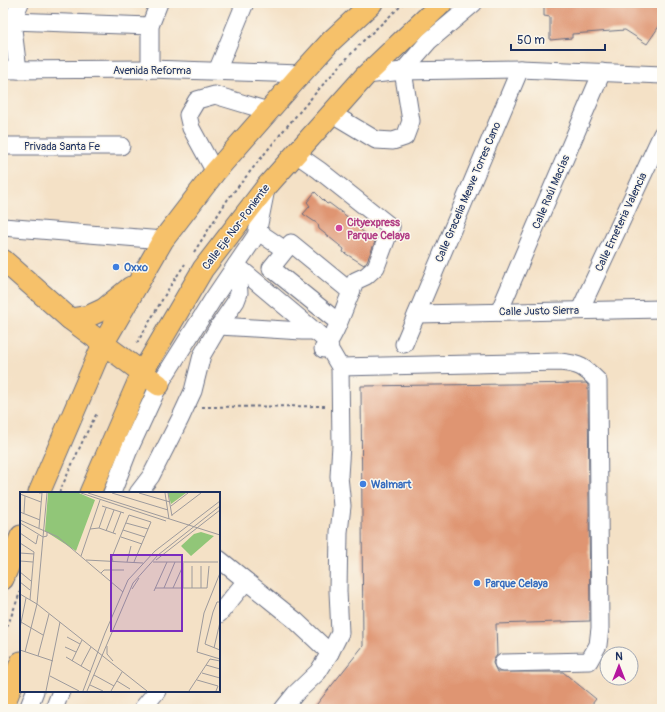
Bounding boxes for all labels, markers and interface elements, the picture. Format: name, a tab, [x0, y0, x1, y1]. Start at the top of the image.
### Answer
scale bar	[511, 26, 605, 52]
text: 50 m	[517, 33, 545, 48]
street label: Avenida Reforma	[113, 64, 191, 77]
street label: Calle Gracelia Meave Torres Cano	[432, 120, 504, 264]
street label: Privada Santa Fe	[24, 140, 101, 153]
street label: Calle Raúl Macías	[530, 153, 572, 231]
street label: Calle Emeteria Valencia	[592, 171, 650, 273]
street label: Calle Eje Nor-Poniente	[200, 181, 273, 272]
place label: Cityexpress Parque Celaya	[347, 216, 410, 242]
marker: Cityexpress Parque Celaya	[334, 223, 344, 233]
place label: Oxxo	[124, 261, 148, 274]
marker: Oxxo	[111, 262, 121, 272]
street label: Calle Justo Sierra	[499, 304, 579, 318]
place label: Walmart	[371, 478, 412, 491]
marker: Walmart	[358, 479, 368, 489]
inset map	[20, 492, 220, 692]
place label: Parque Celaya	[485, 577, 548, 590]
marker: Parque Celaya	[472, 578, 482, 588]
north arrow	[599, 646, 639, 686]
text: N	[615, 650, 623, 663]

